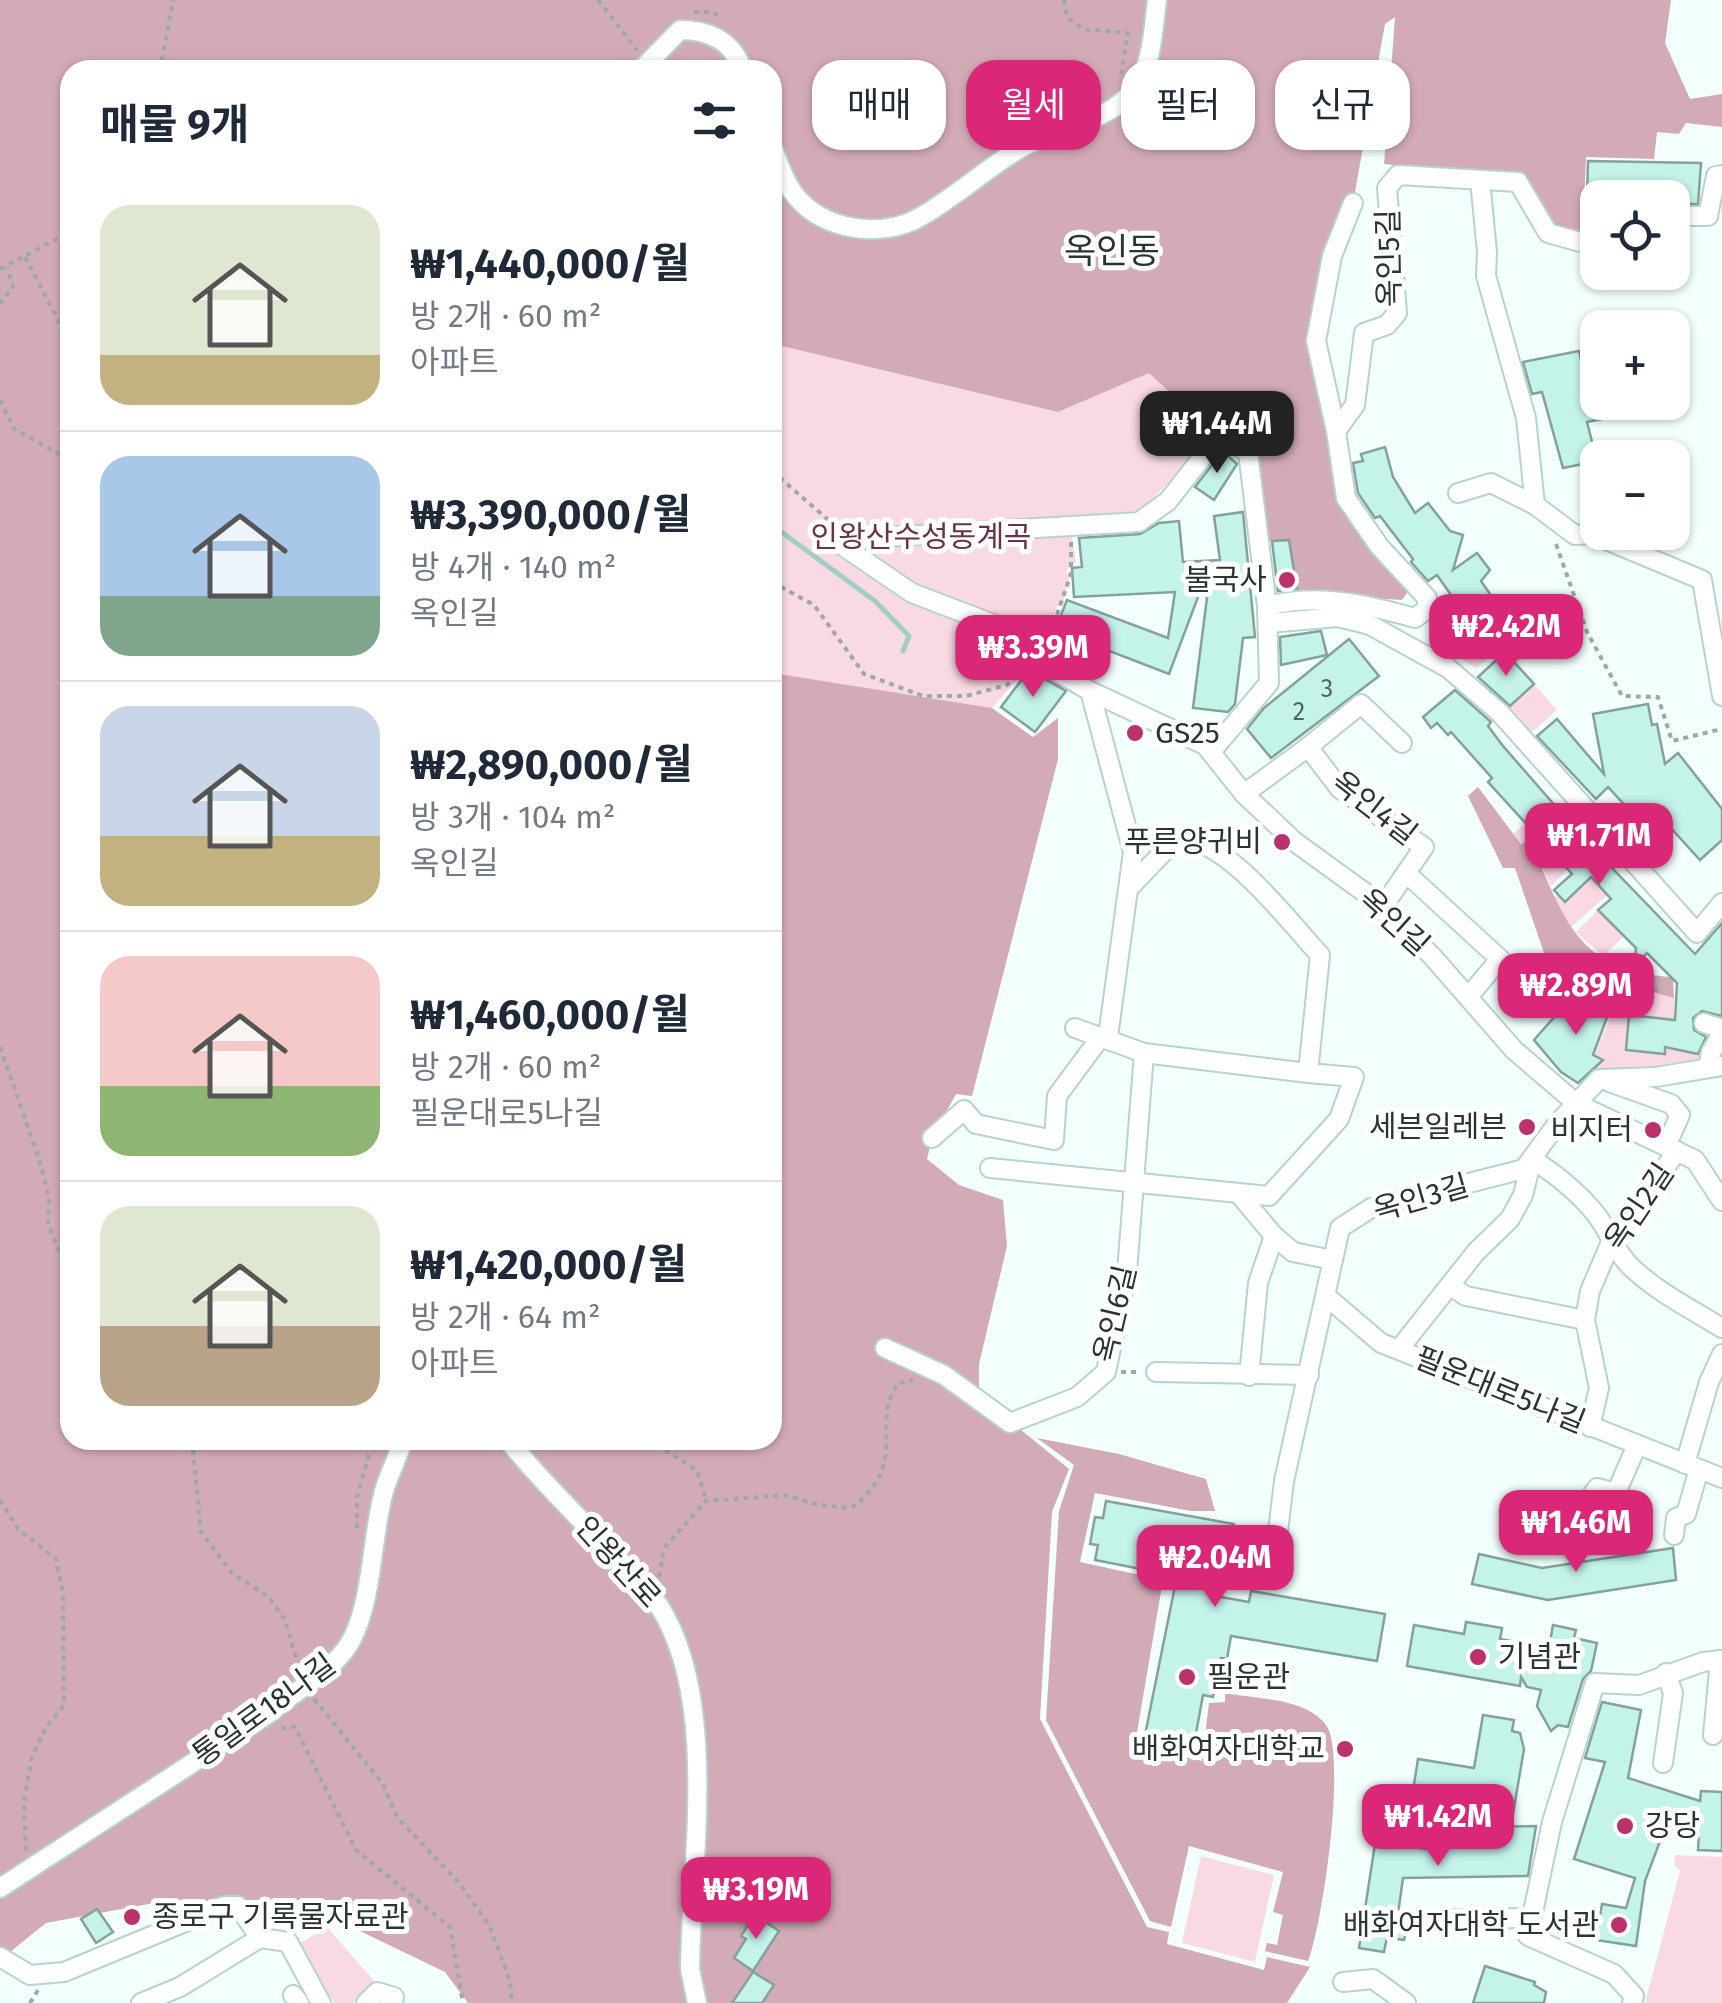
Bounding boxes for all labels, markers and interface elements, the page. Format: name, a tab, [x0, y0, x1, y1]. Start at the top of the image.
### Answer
chip: 매매	[812, 60, 946, 150]
chip: 월세	[966, 60, 1101, 150]
chip: 필터	[1121, 60, 1255, 150]
chip: 신규	[1275, 60, 1410, 150]
icon: filters	[687, 93, 742, 148]
text: 매물 9개	[100, 100, 249, 150]
map controls	[1580, 180, 1690, 550]
button: locate	[1580, 180, 1690, 290]
street label: 옥인5길	[1370, 209, 1408, 307]
district label: 옥인동	[1064, 230, 1160, 272]
text: ₩1,440,000/월	[410, 239, 690, 289]
icon: home	[180, 245, 300, 365]
text: 방 2개 · 60 m²	[410, 297, 601, 335]
button: +	[1580, 310, 1690, 420]
text: 아파트	[410, 343, 498, 381]
pin: ₩1.44M	[1136, 391, 1298, 476]
text: ₩1.44M	[1162, 404, 1272, 442]
button: −	[1580, 440, 1690, 550]
text: ₩3,390,000/월	[410, 490, 691, 540]
icon: home	[180, 496, 300, 616]
park label: 인왕산수성동계곡	[811, 519, 1031, 555]
text: 방 4개 · 140 m²	[410, 548, 616, 586]
place label: 불국사	[1184, 562, 1267, 598]
marker: 불국사	[1276, 569, 1298, 591]
text: 옥인길	[410, 594, 498, 632]
pin: ₩2.42M	[1425, 594, 1587, 679]
text: ₩2.42M	[1451, 607, 1561, 645]
pin: ₩3.39M	[952, 615, 1114, 700]
text: ₩3.39M	[977, 628, 1089, 666]
house number: 3	[1321, 674, 1333, 704]
house number: 2	[1293, 697, 1305, 727]
place label: GS25	[1155, 715, 1220, 751]
marker: GS25	[1124, 722, 1146, 744]
text: ₩2,890,000/월	[410, 740, 693, 790]
icon: home	[180, 746, 300, 866]
street label: 옥인4길	[1324, 763, 1424, 853]
text: 방 3개 · 104 m²	[410, 798, 615, 836]
pin: ₩1.71M	[1518, 803, 1680, 888]
text: ₩1.71M	[1547, 816, 1651, 854]
place label: 푸른양귀비	[1124, 824, 1262, 860]
marker: 푸른양귀비	[1271, 831, 1293, 853]
text: 옥인길	[410, 844, 498, 882]
street label: 옥인길	[1351, 881, 1437, 963]
pin: ₩2.89M	[1495, 953, 1657, 1038]
text: ₩2.89M	[1520, 966, 1632, 1004]
text: ₩1,460,000/월	[410, 990, 690, 1040]
icon: home	[180, 996, 300, 1116]
text: 방 2개 · 60 m²	[410, 1048, 601, 1086]
text: 필운대로5나길	[410, 1094, 603, 1132]
place label: 세븐일레븐	[1369, 1109, 1507, 1145]
place label: 비지터	[1550, 1112, 1633, 1148]
marker: 세븐일레븐	[1516, 1116, 1538, 1138]
marker: 비지터	[1642, 1119, 1664, 1141]
street label: 옥인2길	[1597, 1156, 1681, 1258]
street label: 옥인3길	[1369, 1167, 1473, 1229]
text: ₩1,420,000/월	[410, 1240, 687, 1290]
icon: home	[180, 1246, 300, 1366]
street label: 옥인6길	[1086, 1262, 1144, 1366]
text: 방 2개 · 64 m²	[410, 1298, 600, 1336]
street label: 필운대로5나길	[1410, 1339, 1590, 1441]
text: 아파트	[410, 1344, 498, 1382]
pin: ₩1.46M	[1495, 1490, 1657, 1575]
text: ₩1.46M	[1521, 1503, 1631, 1541]
street label: 인왕산로	[568, 1509, 668, 1615]
pin: ₩2.04M	[1134, 1525, 1296, 1610]
text: ₩2.04M	[1159, 1538, 1271, 1576]
place label: 기념관	[1498, 1639, 1581, 1675]
street label: 통일로18나길	[186, 1646, 342, 1774]
marker: 기념관	[1467, 1646, 1489, 1668]
place label: 필운관	[1207, 1659, 1290, 1695]
marker: 필운관	[1176, 1666, 1198, 1688]
place label: 배화여자대학교	[1132, 1731, 1325, 1767]
marker: 배화여자대학교	[1334, 1738, 1356, 1760]
pin: ₩1.42M	[1357, 1784, 1519, 1869]
text: ₩1.42M	[1384, 1797, 1492, 1835]
place label: 강당	[1645, 1808, 1700, 1844]
marker: 강당	[1614, 1815, 1636, 1837]
pin: ₩3.19M	[675, 1857, 837, 1942]
text: ₩3.19M	[703, 1870, 809, 1908]
place label: 종로구 기록물자료관	[152, 1899, 408, 1935]
marker: 종로구 기록물자료관	[121, 1906, 143, 1928]
place label: 배화여자대학 도서관	[1343, 1907, 1599, 1943]
marker: 배화여자대학 도서관	[1608, 1914, 1630, 1936]

